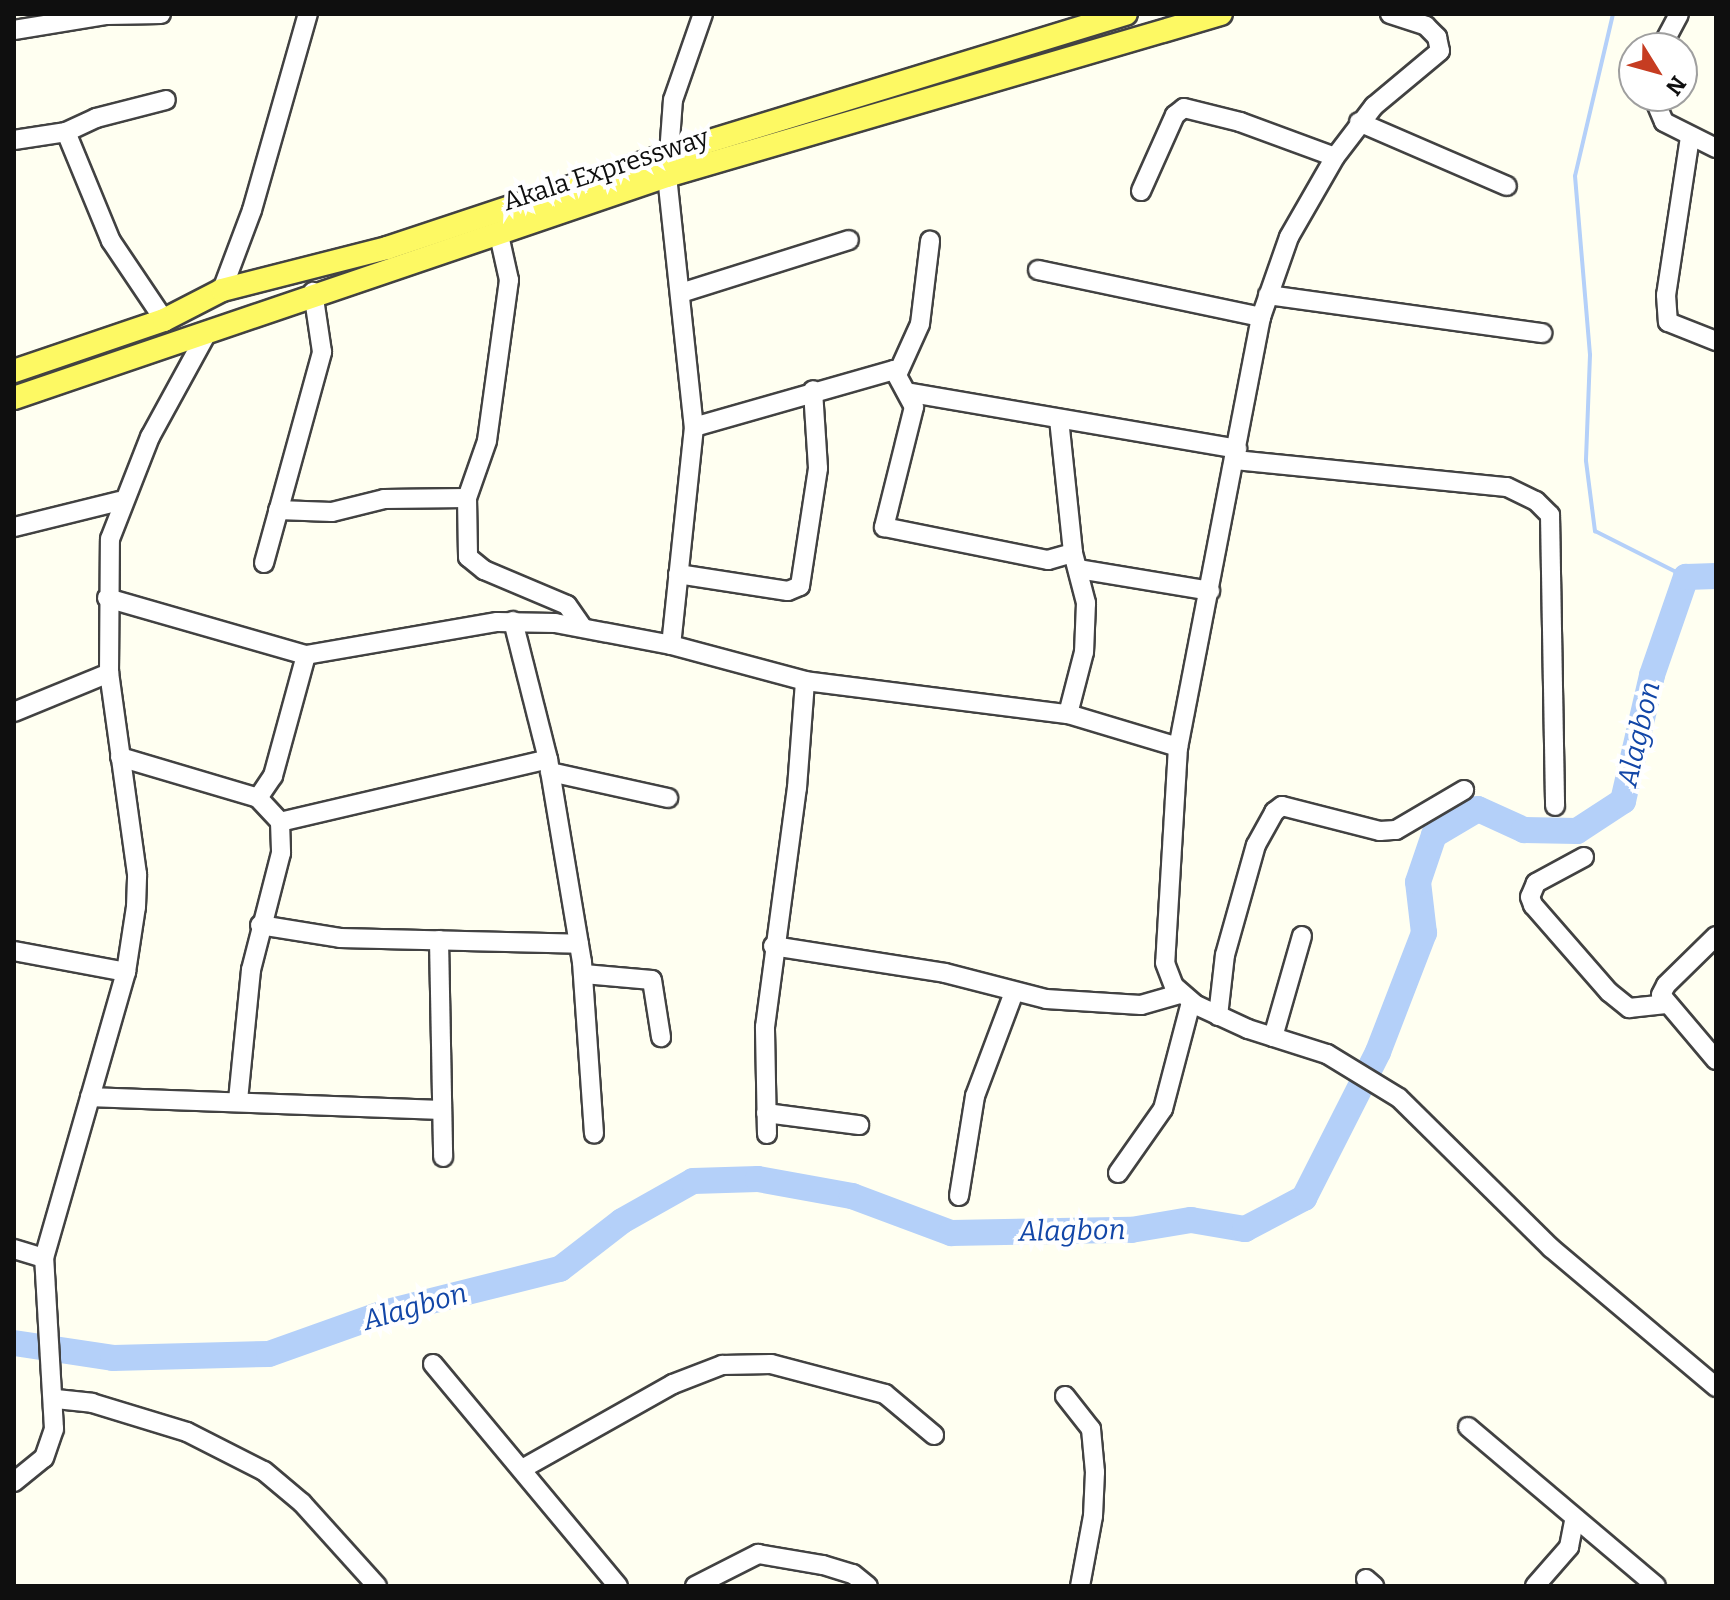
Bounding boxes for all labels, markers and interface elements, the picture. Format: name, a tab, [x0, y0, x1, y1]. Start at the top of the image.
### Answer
north arrow	[1618, 32, 1698, 112]
text: N	[1660, 71, 1692, 100]
street label: Akala Expressway	[499, 122, 713, 218]
water label: Alagbon	[1611, 678, 1667, 790]
water label: Alagbon	[1018, 1213, 1126, 1249]
water label: Alagbon	[359, 1276, 471, 1338]

